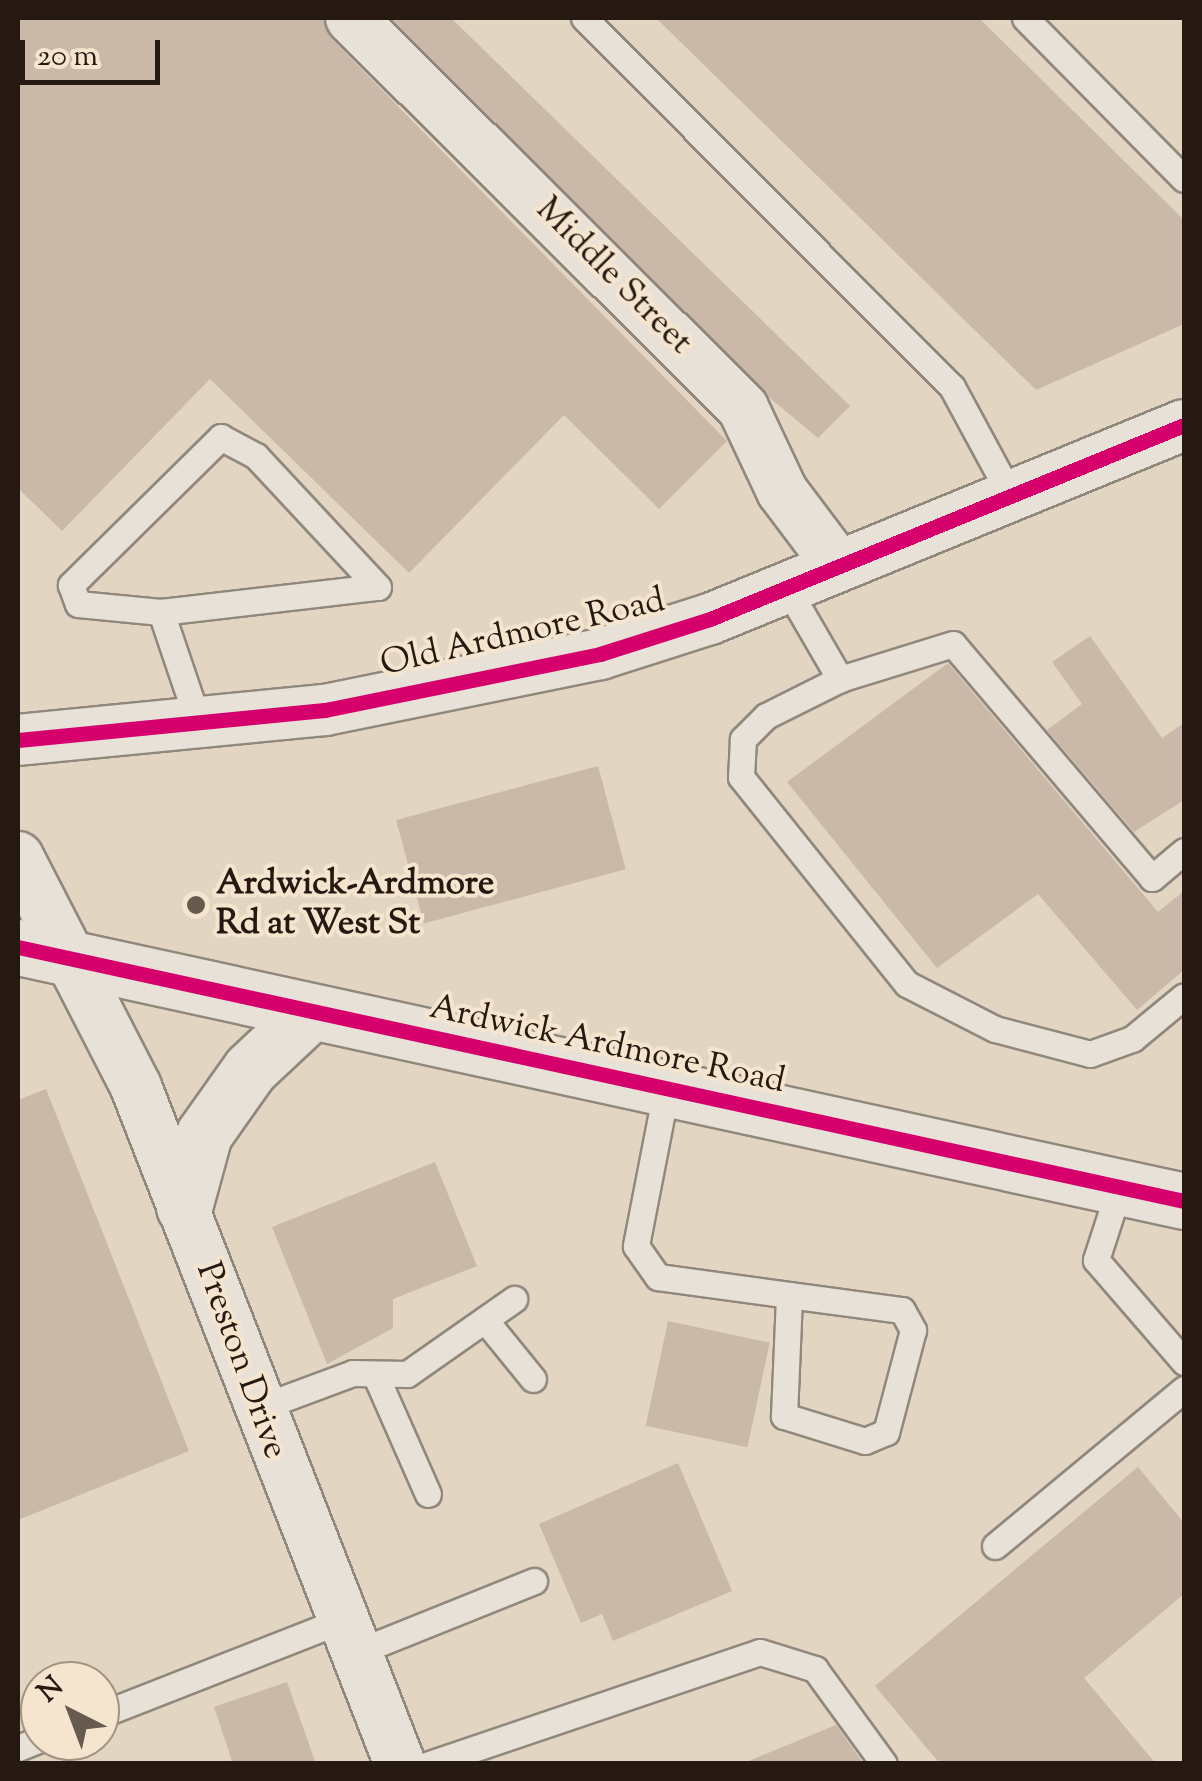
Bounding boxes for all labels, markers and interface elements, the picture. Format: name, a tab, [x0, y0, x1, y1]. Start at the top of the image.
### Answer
scale bar	[25, 20, 165, 82]
text: 20 m	[37, 36, 98, 79]
street label: Middle Street	[526, 190, 700, 364]
street label: Old Ardmore Road	[377, 581, 669, 687]
place label: Ardwick-Ardmore Rd at West St	[216, 864, 494, 946]
marker: Ardwick-Ardmore Rd at West St	[185, 894, 207, 916]
street label: Ardwick Ardmore Road	[425, 988, 789, 1104]
street label: Preston Drive	[185, 1257, 295, 1465]
north arrow	[20, 1661, 120, 1761]
text: N	[30, 1668, 73, 1713]

